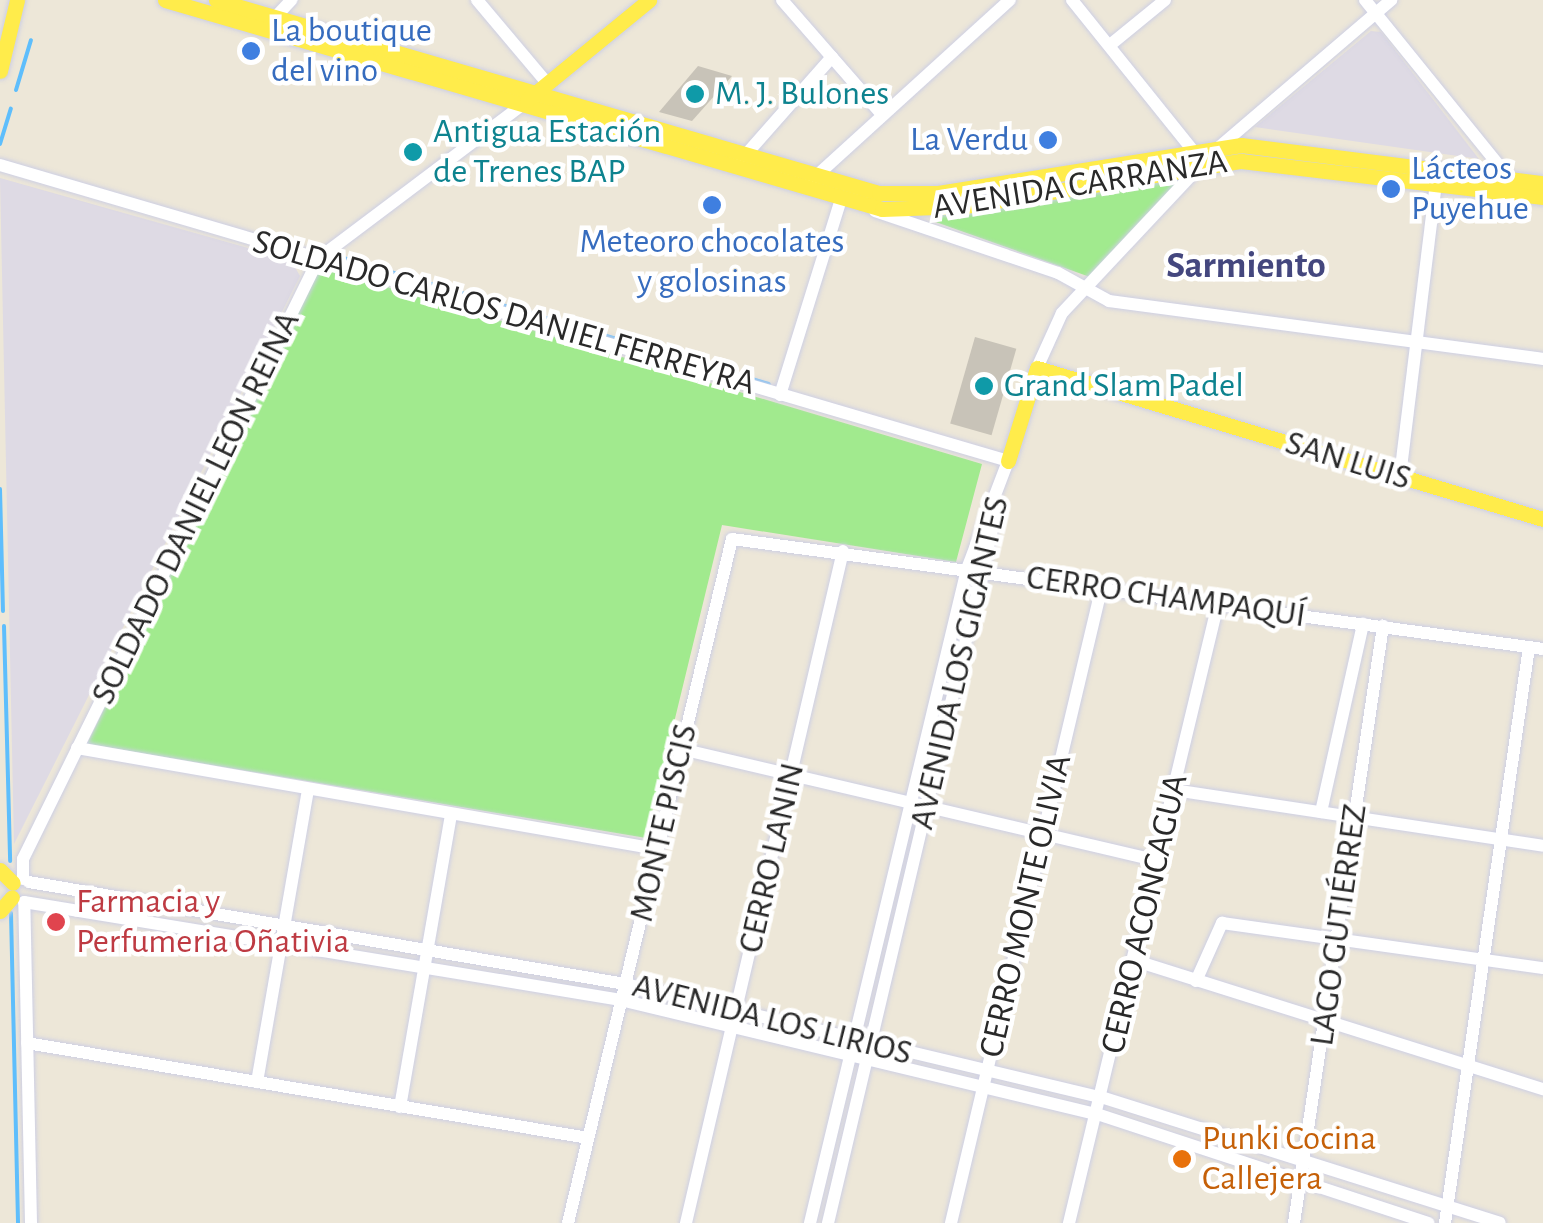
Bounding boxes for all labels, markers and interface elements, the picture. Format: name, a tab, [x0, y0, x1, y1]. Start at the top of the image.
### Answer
place label: La boutique del vino	[271, 10, 432, 92]
marker: La boutique del vino	[240, 40, 262, 62]
place label: M. J. Bulones	[715, 73, 889, 115]
marker: M. J. Bulones	[684, 83, 706, 105]
place label: Antigua Estación de Trenes BAP	[433, 111, 661, 193]
place label: La Verdu	[910, 119, 1028, 161]
marker: La Verdu	[1037, 129, 1059, 151]
marker: Antigua Estación de Trenes BAP	[402, 141, 424, 163]
street label: AVENIDA CARRANZA	[930, 141, 1230, 229]
place label: Lácteos Puyehue	[1411, 148, 1529, 230]
marker: Lácteos Puyehue	[1380, 178, 1402, 200]
marker: Meteoro chocolates y golosinas	[701, 194, 723, 216]
street label: SOLDADO CARLOS DANIEL FERREYRA	[248, 221, 760, 405]
place label: Meteoro chocolates y golosinas	[579, 221, 845, 303]
district label: Sarmiento	[1166, 244, 1326, 290]
street label: SOLDADO DANIEL LEON REINA	[83, 305, 309, 711]
place label: Grand Slam Padel	[1004, 365, 1244, 407]
marker: Grand Slam Padel	[973, 375, 995, 397]
street label: SAN LUIS	[1280, 422, 1416, 500]
street label: AVENIDA LOS GIGANTES	[901, 492, 1019, 834]
street label: CERRO CHAMPAQUÍ	[1024, 557, 1308, 637]
street label: MONTE PISCIS	[621, 720, 707, 926]
street label: CERRO MONTE OLIVIA	[971, 750, 1081, 1062]
street label: CERRO LANIN	[730, 759, 814, 957]
street label: CERRO ACONCAGUA	[1092, 770, 1198, 1058]
street label: LAGO GUTIÉRREZ	[1301, 801, 1377, 1049]
place label: Farmacia y Perfumeria Oñativia	[76, 881, 350, 963]
marker: Farmacia y Perfumeria Oñativia	[45, 911, 67, 933]
street label: AVENIDA LOS LIRIOS	[628, 965, 916, 1075]
place label: Punki Cocina Callejera	[1202, 1118, 1376, 1200]
marker: Punki Cocina Callejera	[1171, 1148, 1193, 1170]

